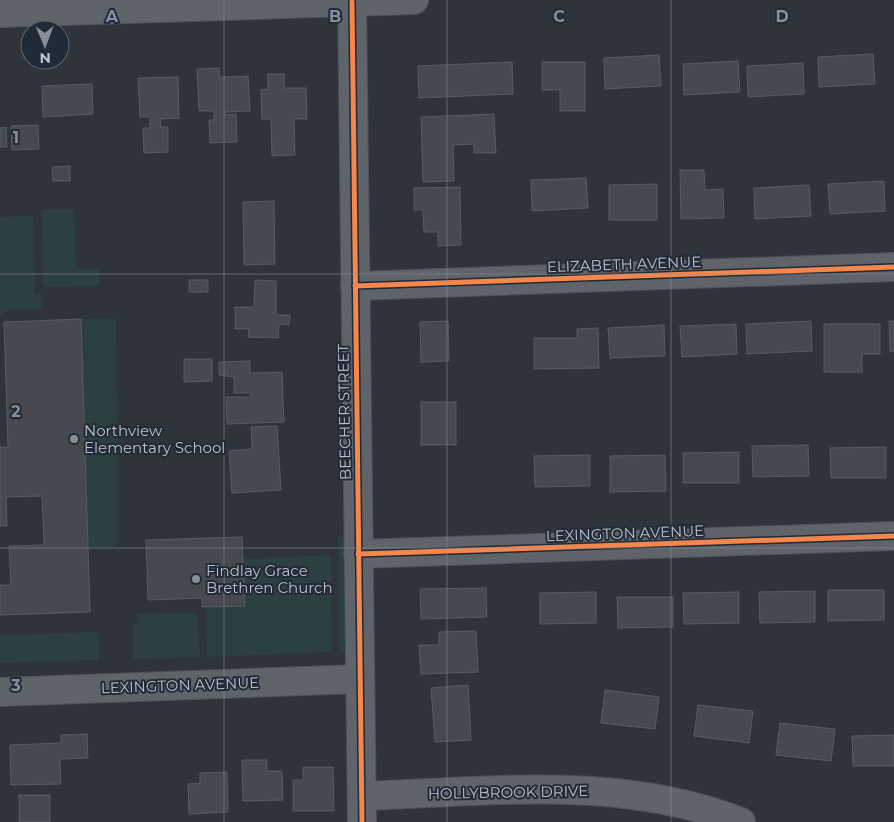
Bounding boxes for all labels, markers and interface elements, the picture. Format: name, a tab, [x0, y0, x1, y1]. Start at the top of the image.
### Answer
text: A	[105, 7, 119, 26]
text: B	[329, 7, 341, 26]
text: C	[553, 7, 565, 26]
text: D	[775, 7, 789, 26]
north arrow	[20, 20, 70, 70]
text: N	[39, 49, 51, 67]
text: 1	[13, 128, 19, 147]
street label: ELIZABETH AVENUE	[546, 252, 702, 276]
street label: BEECHER STREET	[333, 343, 355, 480]
text: 2	[11, 402, 21, 421]
place label: Northview Elementary School	[84, 421, 225, 457]
marker: Northview Elementary School	[68, 433, 80, 445]
street label: LEXINGTON AVENUE	[546, 521, 704, 545]
place label: Findlay Grace Brethren Church	[206, 561, 333, 597]
marker: Findlay Grace Brethren Church	[190, 573, 202, 585]
street label: LEXINGTON AVENUE	[101, 673, 259, 697]
text: 3	[10, 676, 21, 695]
street label: HOLLYBROOK DRIVE	[428, 781, 588, 803]

